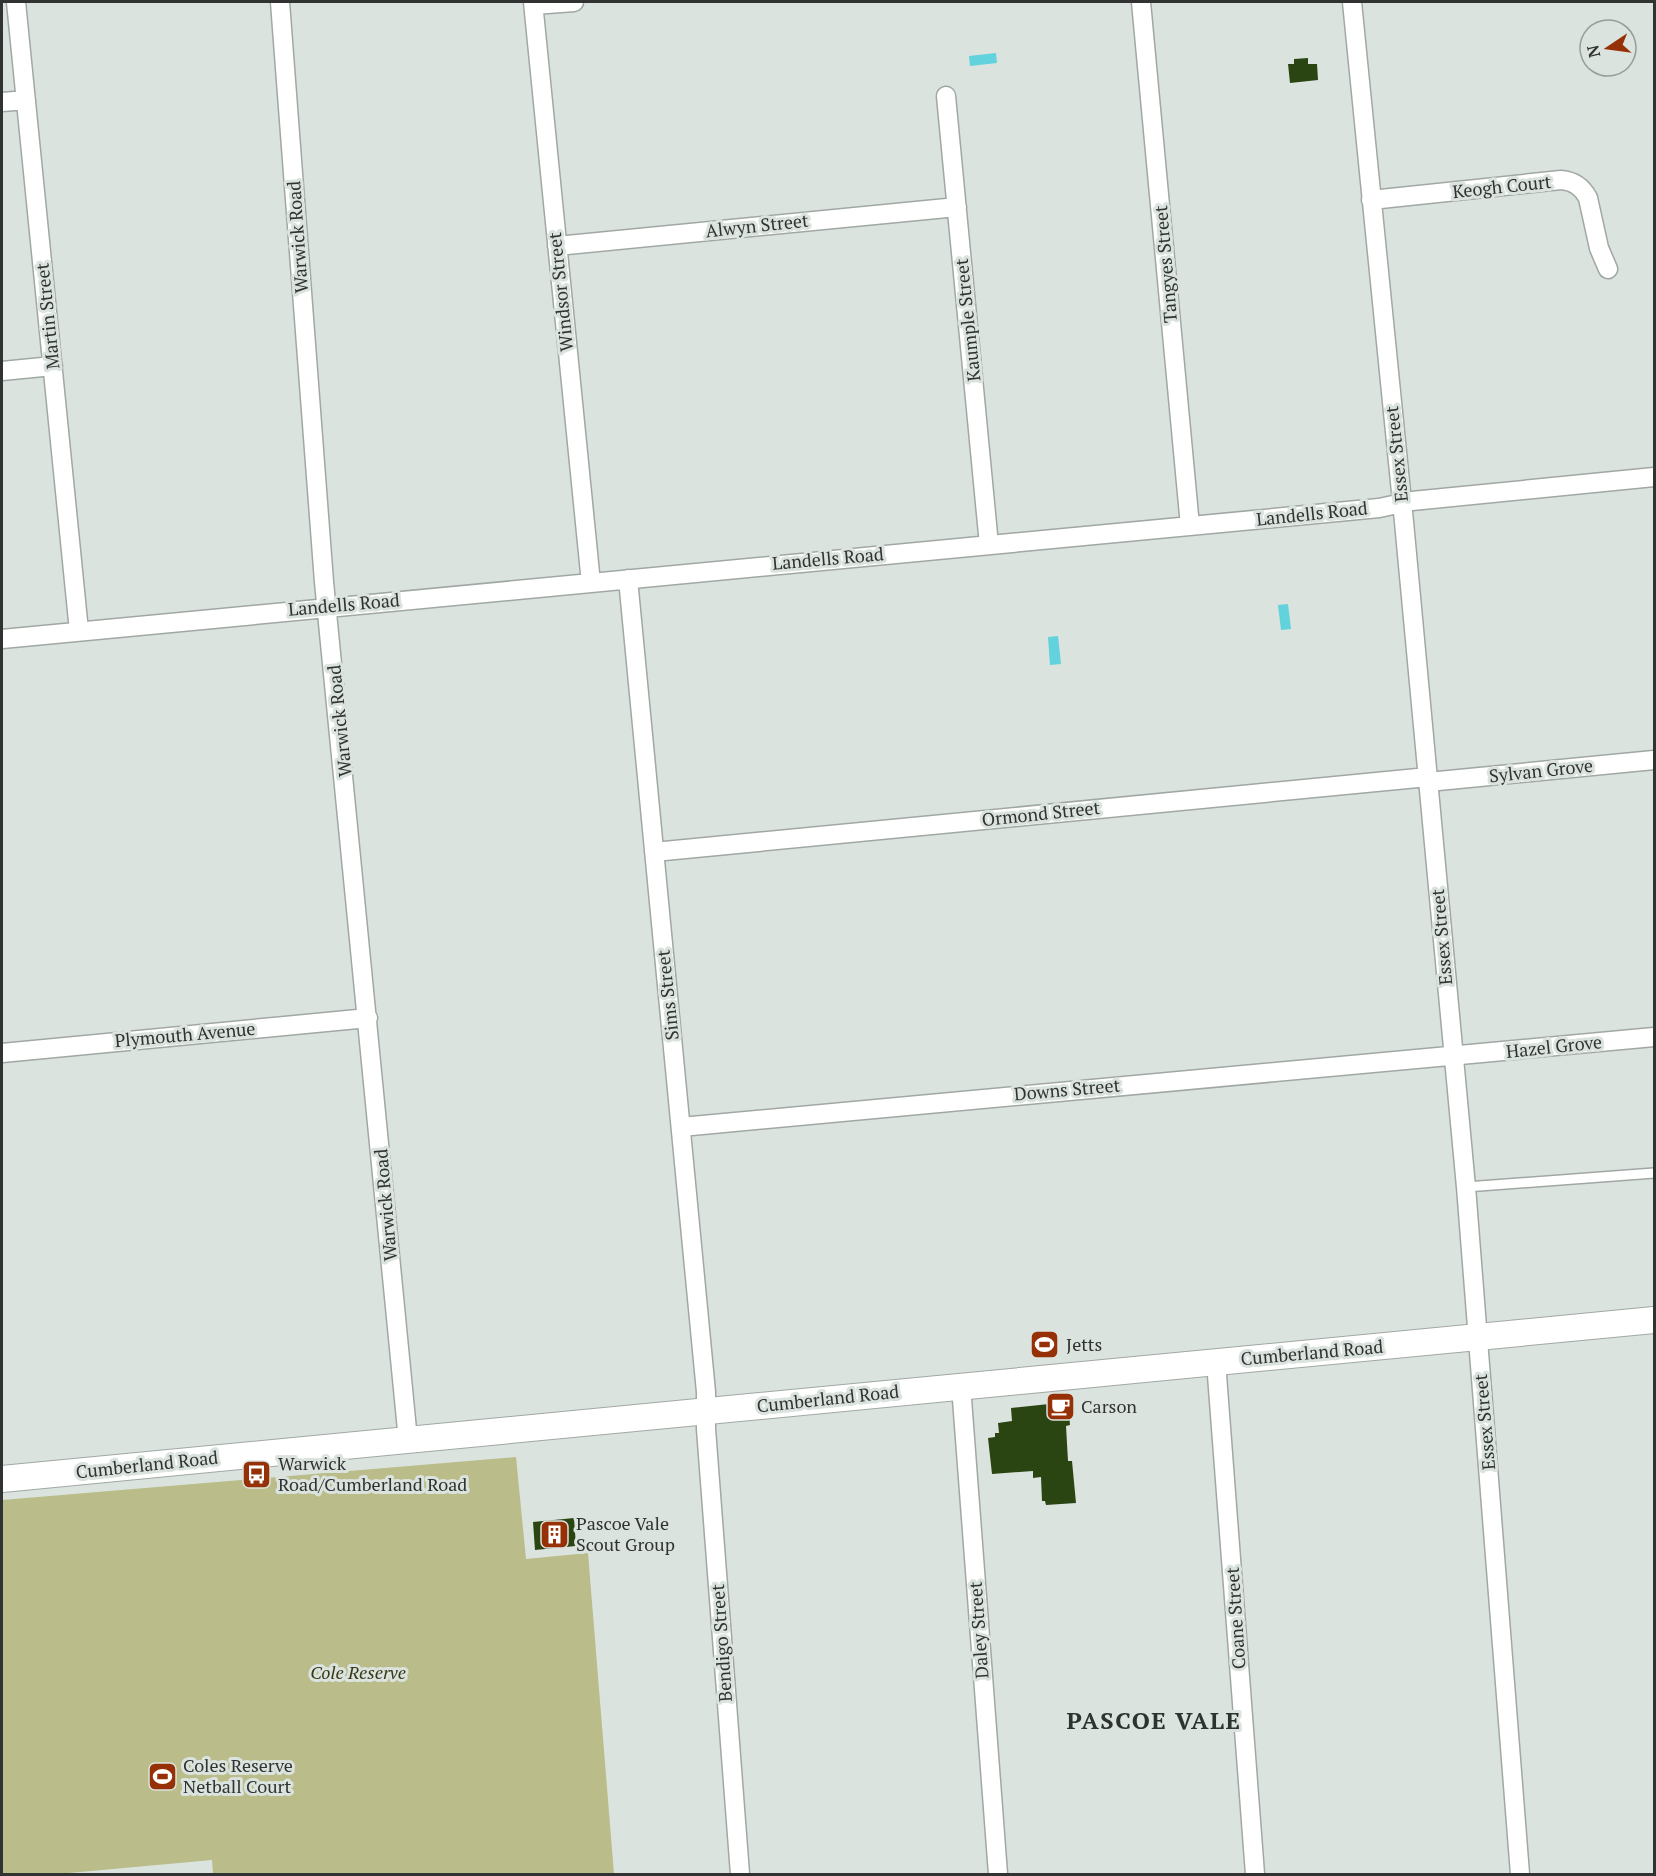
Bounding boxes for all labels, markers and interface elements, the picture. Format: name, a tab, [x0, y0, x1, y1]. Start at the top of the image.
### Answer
north arrow	[1578, 18, 1638, 78]
text: N	[1581, 43, 1605, 60]
street label: Keogh Court	[1451, 169, 1553, 203]
street label: Warwick Road	[281, 180, 313, 294]
street label: Tangyes Street	[1148, 204, 1182, 324]
street label: Alwyn Street	[704, 208, 810, 242]
street label: Windsor Street	[542, 231, 578, 353]
street label: Kaumple Street	[949, 257, 985, 383]
street label: Martin Street	[29, 261, 65, 370]
street label: Essex Street	[1379, 405, 1413, 503]
street label: Landells Road	[1255, 495, 1369, 531]
street label: Landells Road	[771, 541, 885, 575]
street label: Landells Road	[287, 587, 401, 621]
street label: Warwick Road	[321, 664, 357, 778]
street label: Sylvan Grove	[1488, 753, 1594, 787]
street label: Ormond Street	[981, 795, 1102, 831]
street label: Essex Street	[1425, 888, 1457, 986]
street label: Sims Street	[650, 948, 684, 1042]
street label: Plymouth Avenue	[114, 1016, 256, 1052]
street label: Hazel Grove	[1505, 1029, 1603, 1063]
street label: Downs Street	[1013, 1072, 1121, 1106]
street label: Warwick Road	[368, 1148, 402, 1262]
sports icon: Jetts	[1029, 1329, 1061, 1361]
place label: Jetts	[1066, 1332, 1102, 1356]
street label: Cumberland Road	[1240, 1334, 1384, 1370]
street label: Essex Street	[1468, 1373, 1500, 1471]
street label: Cumberland Road	[756, 1379, 900, 1417]
cafe icon: Carson	[1044, 1391, 1076, 1423]
place label: Carson	[1081, 1394, 1137, 1418]
street label: Cumberland Road	[75, 1445, 219, 1483]
place label: Warwick Road/Cumberland Road	[278, 1451, 467, 1496]
bus stop icon: Warwick Road/Cumberland Road	[241, 1458, 273, 1490]
place label: Pascoe Vale Scout Group	[576, 1511, 675, 1556]
building icon: Pascoe Vale Scout Group	[539, 1518, 571, 1550]
street label: Coane Street	[1219, 1566, 1251, 1670]
street label: Daley Street	[963, 1580, 993, 1680]
street label: Bendigo Street	[705, 1583, 737, 1703]
park label: Cole Reserve	[310, 1660, 406, 1684]
district label: PASCOE VALE	[1067, 1704, 1241, 1736]
place label: Coles Reserve Netball Court	[183, 1753, 293, 1798]
sports icon: Coles Reserve Netball Court	[146, 1760, 178, 1792]

